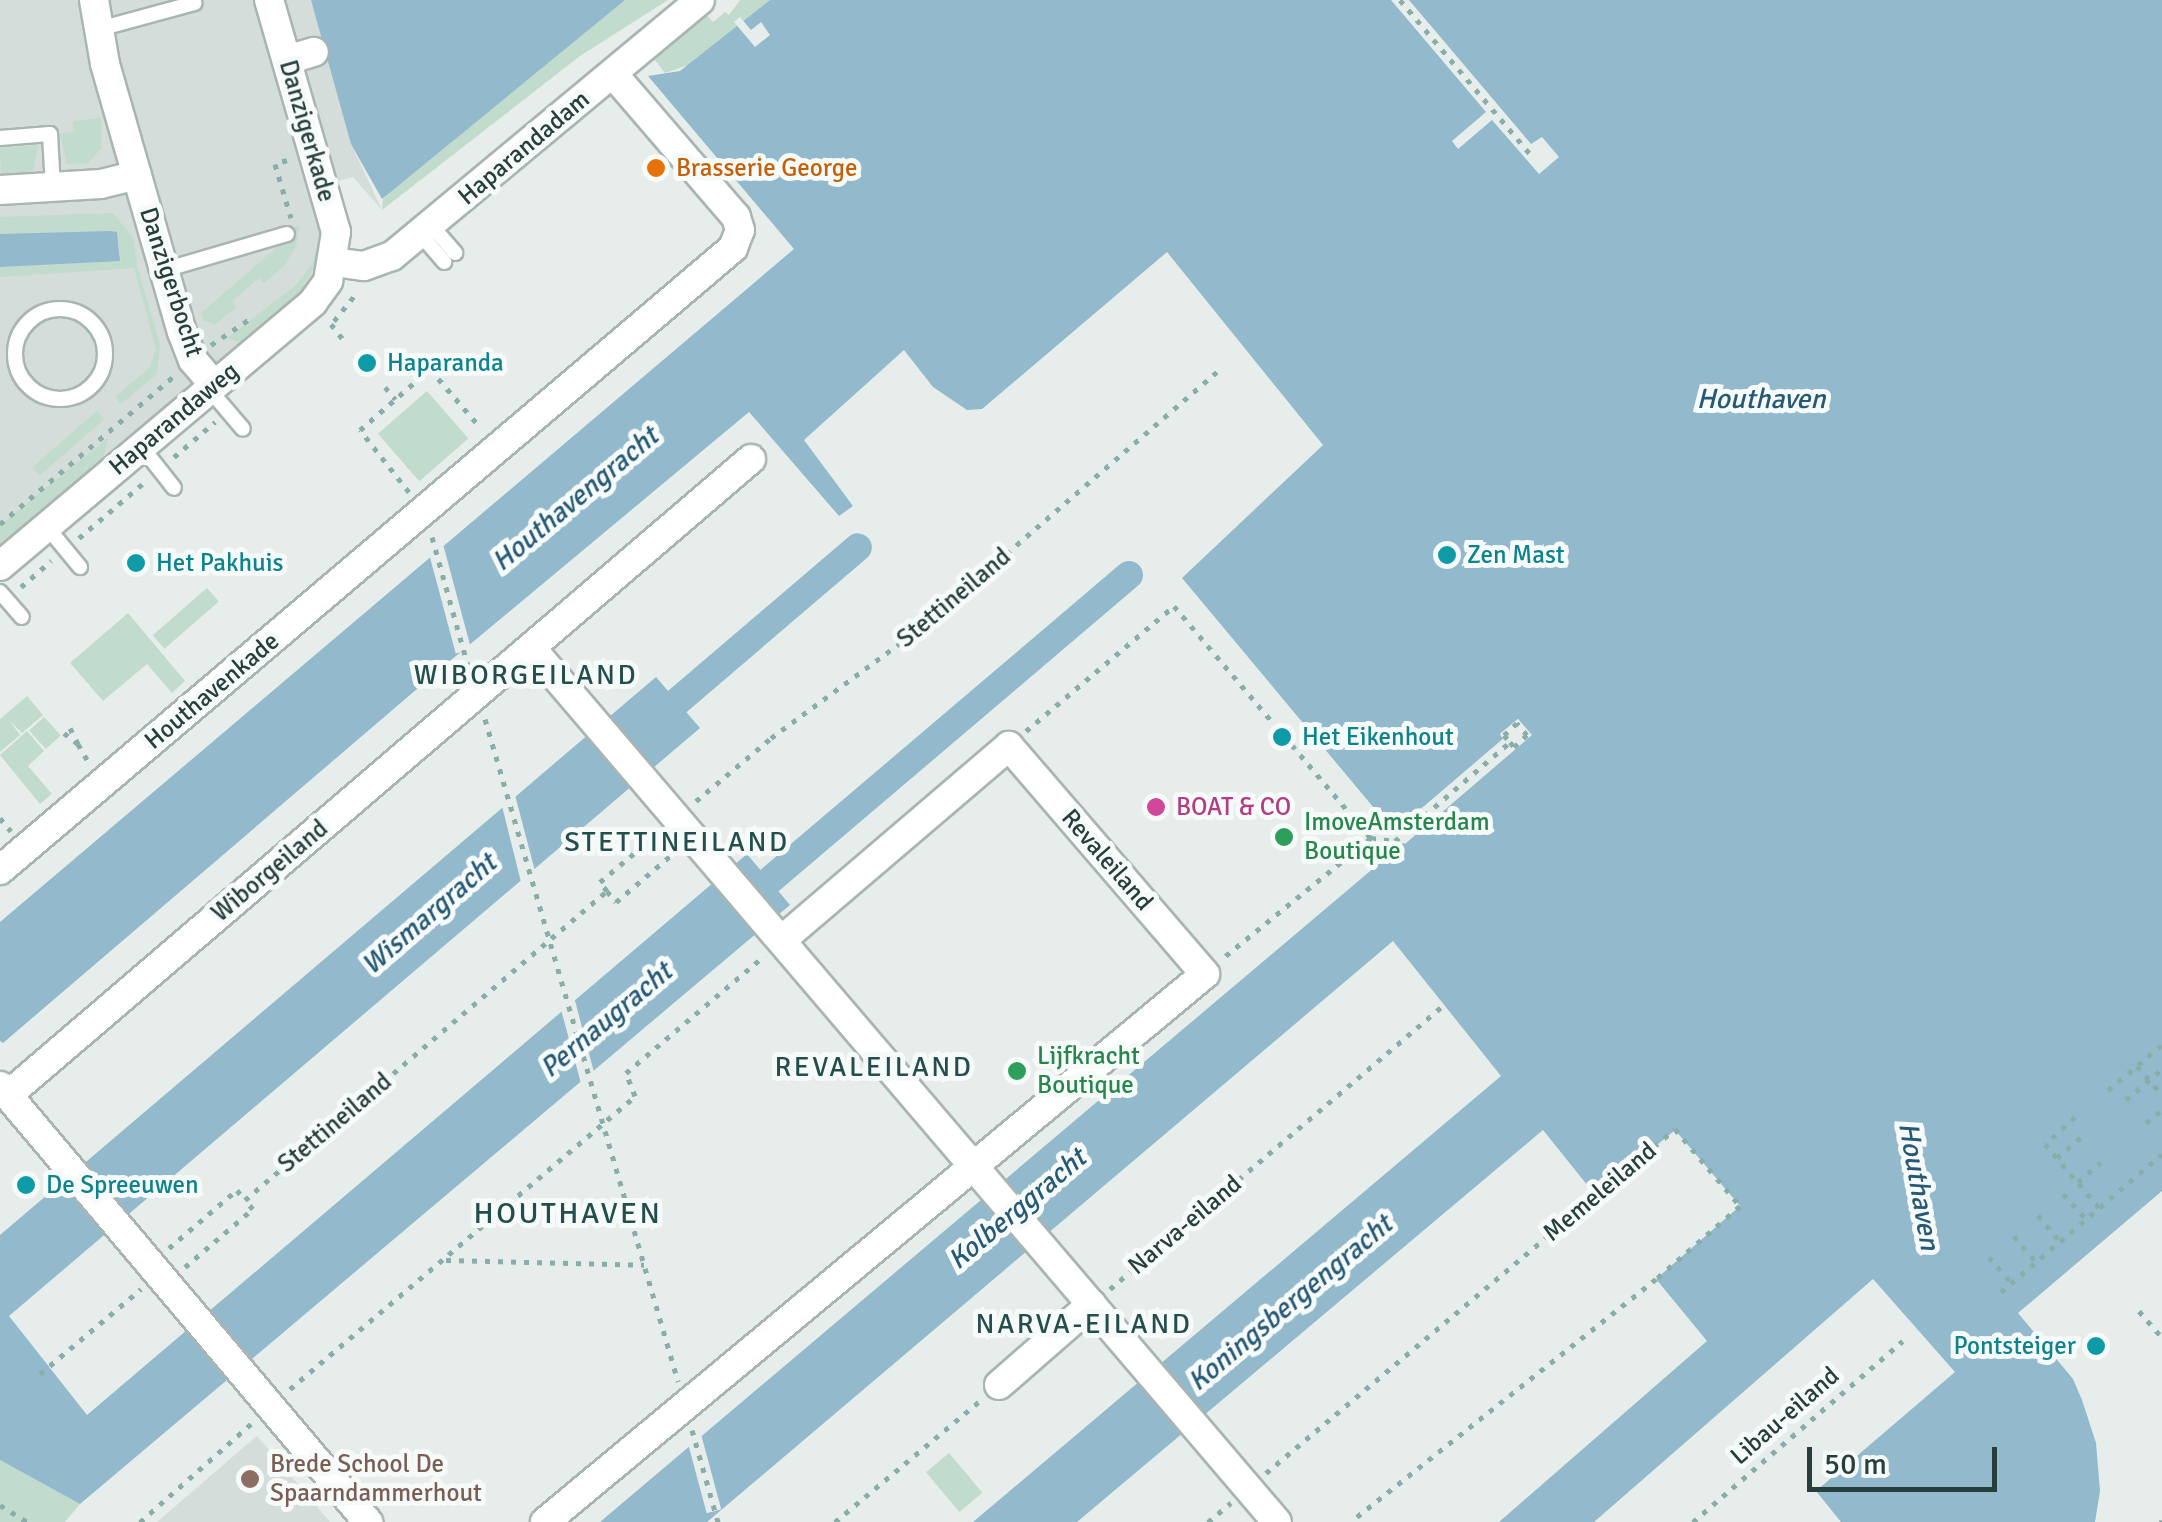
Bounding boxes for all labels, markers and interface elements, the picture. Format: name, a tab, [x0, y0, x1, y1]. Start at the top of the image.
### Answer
street label: Danzigerkade	[272, 57, 342, 205]
street label: Haparandadam	[452, 84, 596, 212]
place label: Brasserie George	[676, 153, 858, 183]
marker: Brasserie George	[645, 157, 667, 179]
street label: Danzigerbocht	[133, 203, 209, 361]
place label: Haparanda	[387, 348, 504, 378]
marker: Haparanda	[356, 352, 378, 374]
street label: Haparandaweg	[103, 356, 245, 482]
water label: Houthaven	[1696, 382, 1826, 416]
water label: Houthavengracht	[485, 420, 665, 578]
place label: Zen Mast	[1467, 540, 1565, 570]
street label: Stettineiland	[891, 542, 1017, 654]
marker: Zen Mast	[1436, 544, 1458, 566]
place label: Het Pakhuis	[156, 548, 283, 578]
marker: Het Pakhuis	[125, 552, 147, 574]
street label: Houthavenkade	[139, 626, 285, 756]
district label: WIBORGEILAND	[414, 658, 638, 692]
place label: Het Eikenhout	[1302, 722, 1454, 752]
marker: Het Eikenhout	[1271, 726, 1293, 748]
place label: BOAT & CO	[1176, 792, 1291, 822]
marker: BOAT & CO	[1145, 796, 1167, 818]
street label: Revaleiland	[1055, 803, 1159, 917]
place label: ImoveAmsterdam Boutique	[1304, 808, 1490, 867]
street label: Wiborgeiland	[206, 814, 334, 928]
district label: STETTINEILAND	[564, 825, 790, 859]
marker: ImoveAmsterdam Boutique	[1273, 826, 1295, 848]
water label: Wismargracht	[355, 846, 503, 982]
water label: Pernaugracht	[533, 955, 679, 1085]
place label: Lijfkracht Boutique	[1037, 1042, 1140, 1101]
district label: REVALEILAND	[775, 1050, 973, 1084]
marker: Lijfkracht Boutique	[1006, 1060, 1028, 1082]
street label: Stettineiland	[272, 1067, 398, 1179]
water label: Houthaven	[1891, 1119, 1947, 1253]
street label: Memeleiland	[1537, 1136, 1663, 1248]
water label: Kolberggracht	[941, 1142, 1093, 1276]
street label: Narva-eiland	[1122, 1169, 1248, 1281]
place label: De Spreeuwen	[46, 1170, 199, 1200]
marker: De Spreeuwen	[15, 1174, 37, 1196]
district label: HOUTHAVEN	[474, 1196, 662, 1232]
water label: Koningsbergengracht	[1181, 1208, 1399, 1398]
district label: NARVA-EILAND	[976, 1307, 1192, 1341]
place label: Pontsteiger	[1953, 1331, 2076, 1361]
marker: Pontsteiger	[2085, 1335, 2107, 1357]
street label: Libau-eiland	[1725, 1361, 1845, 1471]
scale bar	[1812, 1427, 2002, 1489]
text: 50 m	[1824, 1446, 1887, 1483]
place label: Brede School De Spaarndammerhout	[270, 1450, 482, 1509]
marker: Brede School De Spaarndammerhout	[239, 1468, 261, 1490]

